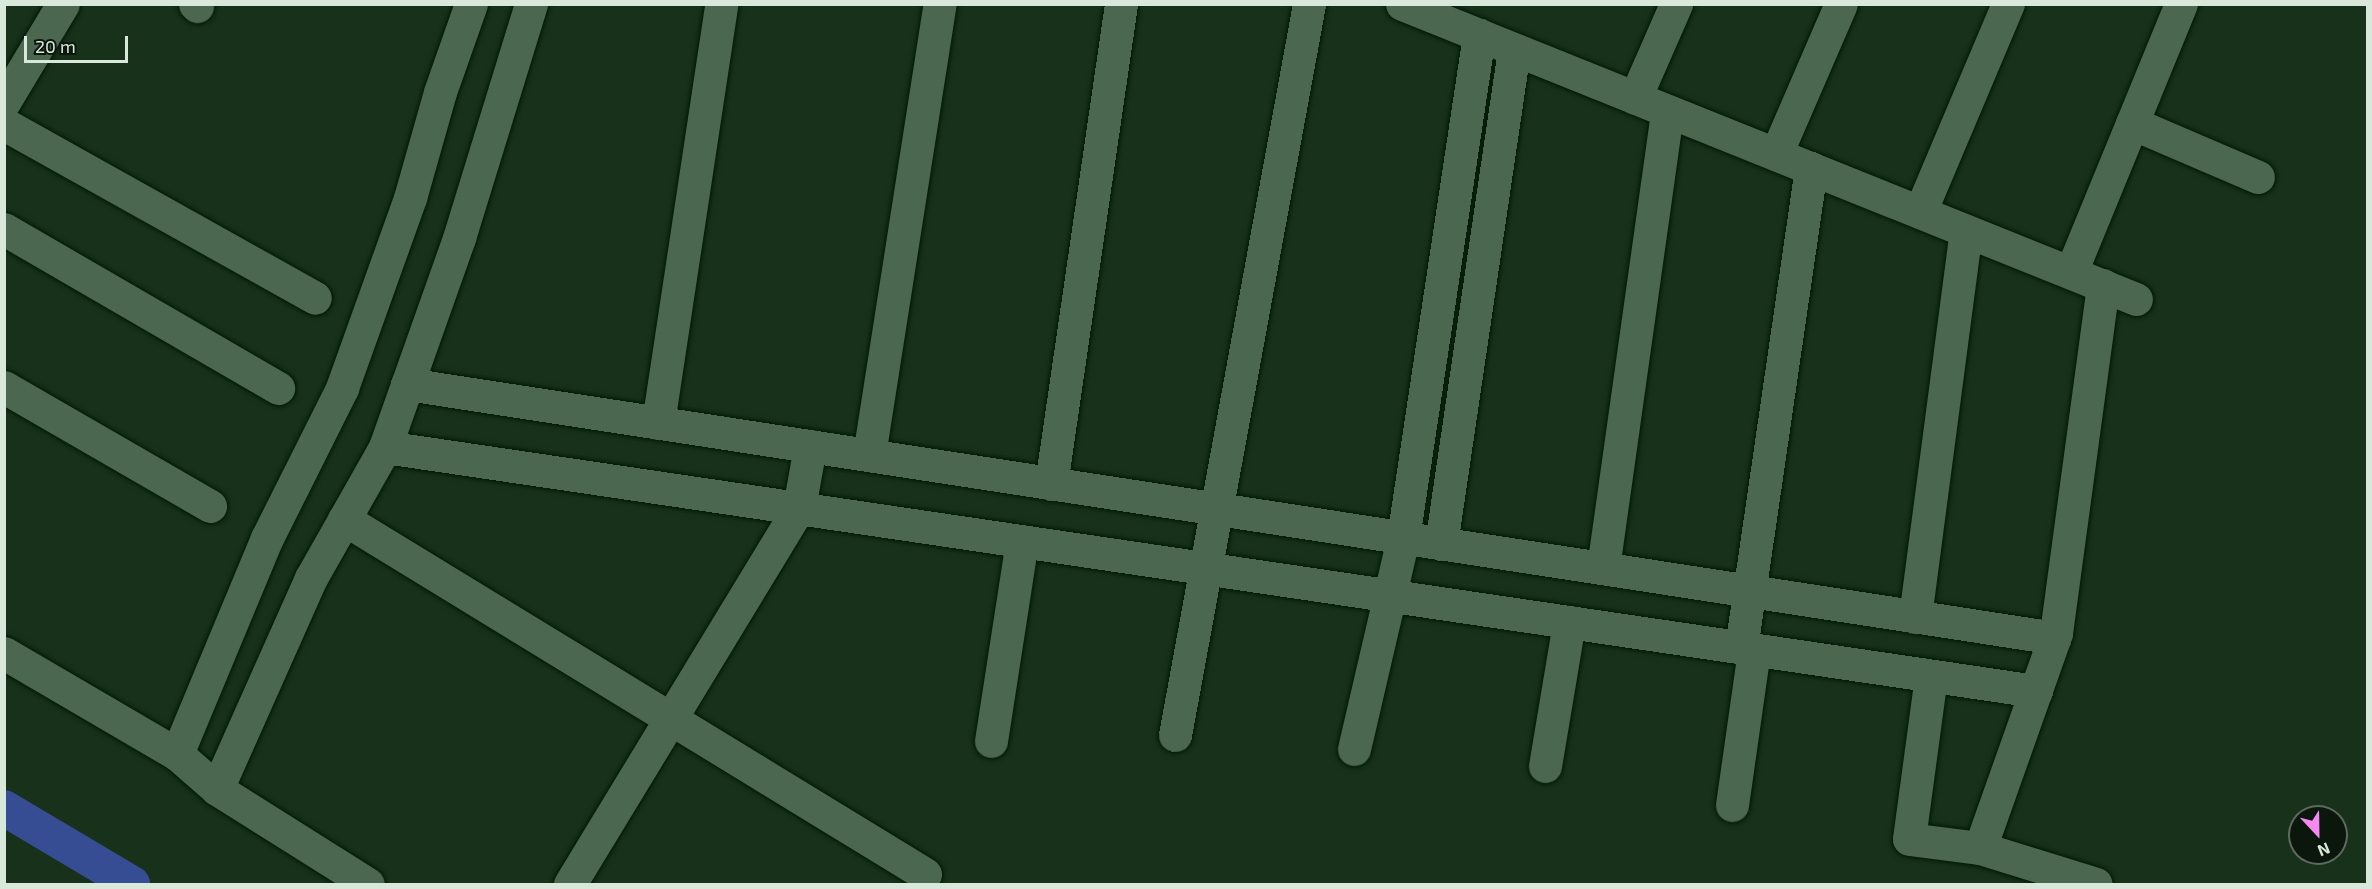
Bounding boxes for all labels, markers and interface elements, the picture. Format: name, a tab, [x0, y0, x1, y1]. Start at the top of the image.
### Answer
scale bar	[27, 24, 130, 62]
text: 20 m	[35, 35, 76, 57]
north arrow	[2288, 805, 2348, 865]
text: N	[2315, 839, 2333, 861]

